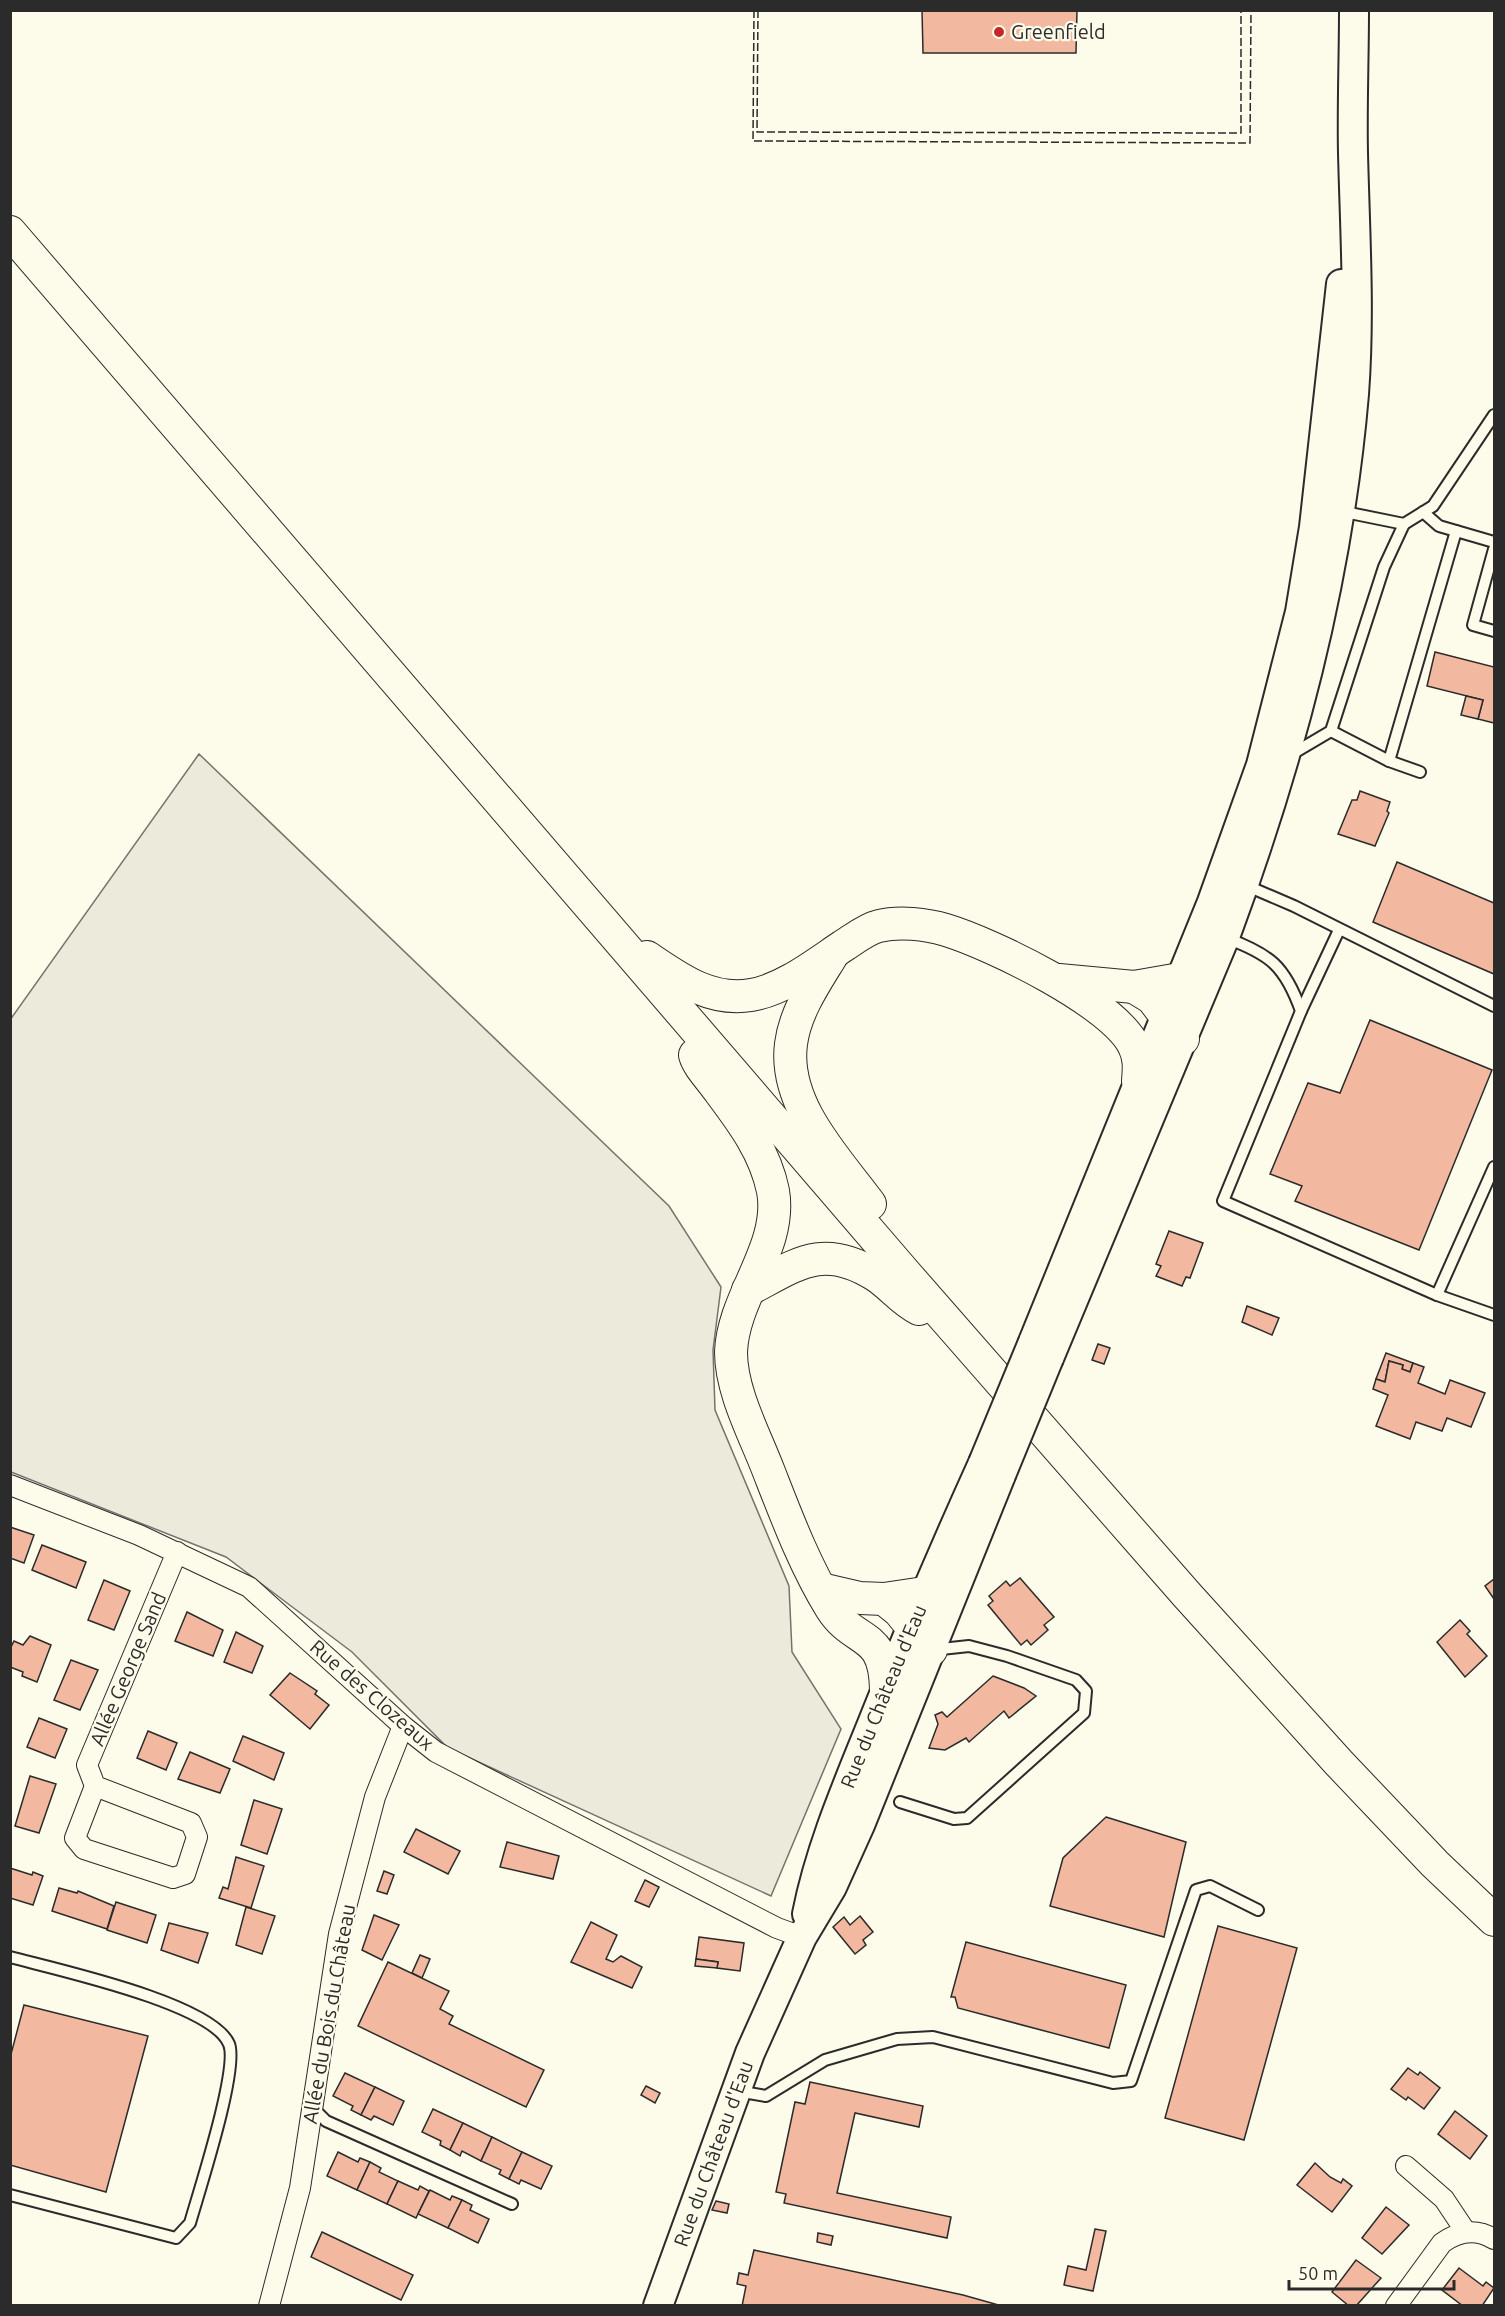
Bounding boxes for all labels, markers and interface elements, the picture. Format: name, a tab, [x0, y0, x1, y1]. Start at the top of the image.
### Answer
place label: Greenfield	[1011, 20, 1106, 43]
marker: Greenfield	[992, 25, 1006, 39]
street label: Allée George Sand	[85, 1588, 170, 1749]
street label: Rue du Château d'Eau	[835, 1601, 931, 1791]
street label: Rue des Clozeaux	[306, 1635, 439, 1755]
street label: Allée du Bois du Château	[298, 1902, 359, 2126]
street label: Rue du Château d'Eau	[669, 2058, 757, 2250]
scale bar	[1289, 2253, 1454, 2291]
text: 50 m	[1298, 2263, 1338, 2283]

